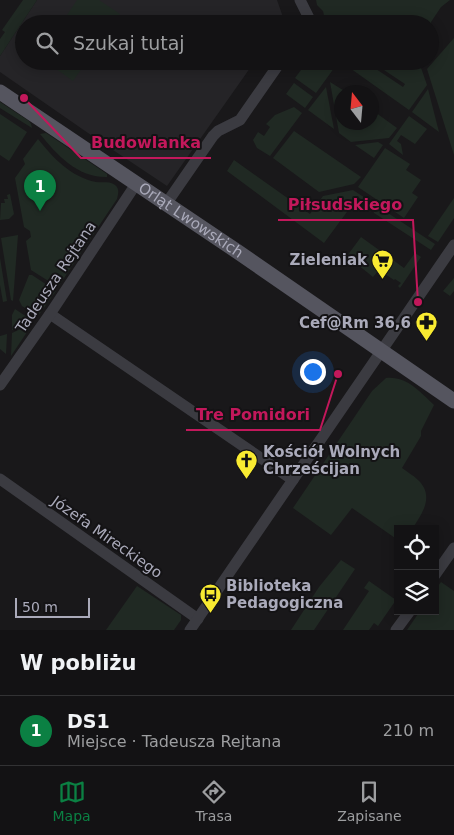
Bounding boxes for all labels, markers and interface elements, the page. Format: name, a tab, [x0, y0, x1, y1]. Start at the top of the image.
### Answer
search box	[15, 15, 439, 70]
icon: search	[33, 29, 61, 57]
text: Szukaj tutaj	[73, 32, 185, 54]
north arrow	[334, 85, 379, 130]
callout: Budowlanka	[81, 127, 211, 158]
text: Budowlanka	[91, 133, 201, 152]
pin: 1	[24, 170, 56, 211]
street label: Orląt Lwowskich	[135, 179, 247, 262]
callout: Piłsudskiego	[278, 189, 413, 220]
text: Piłsudskiego	[288, 195, 402, 214]
street label: Tadeusza Rejtana	[11, 218, 100, 337]
supermarket icon: Zieleniak	[371, 248, 395, 279]
place label: Zieleniak	[290, 251, 368, 269]
pharmacy icon: Cef@Rm 36,6	[415, 311, 439, 342]
place label: Cef@Rm 36,6	[299, 314, 411, 332]
your location	[300, 359, 326, 385]
callout: Tre Pomidori	[186, 399, 320, 430]
text: Tre Pomidori	[196, 405, 310, 424]
place label: Kościół Wolnych Chrześcijan	[263, 443, 400, 478]
church icon: Kościół Wolnych Chrześcijan	[235, 449, 259, 480]
street label: Józefa Mireckiego	[47, 491, 166, 582]
map controls	[394, 525, 439, 615]
button: locate	[394, 525, 439, 570]
button: layers	[394, 570, 439, 615]
place label: Biblioteka Pedagogiczna	[226, 577, 343, 612]
bus stop icon: Biblioteka Pedagogiczna	[198, 583, 222, 614]
scale bar	[15, 595, 90, 618]
text: 50 m	[22, 599, 58, 615]
text: W pobliżu	[20, 651, 137, 675]
text: DS1	[67, 710, 110, 732]
text: 1	[30, 721, 42, 740]
text: 210 m	[383, 721, 434, 740]
text: Miejsce · Tadeusza Rejtana	[67, 732, 281, 751]
tab: Mapa	[52, 778, 91, 824]
tab: Trasa	[196, 778, 232, 824]
tab: Zapisane	[337, 778, 402, 824]

